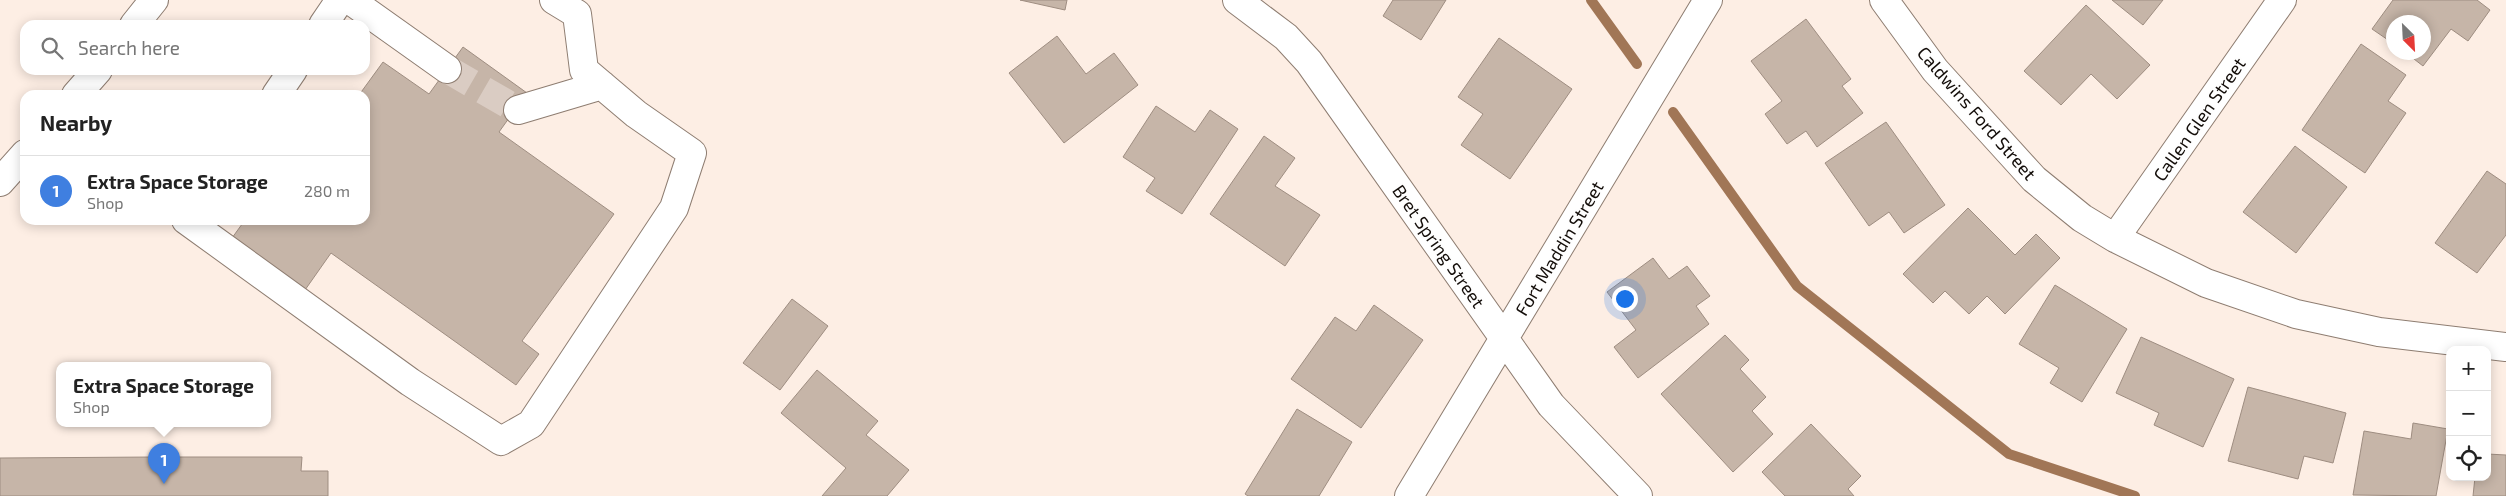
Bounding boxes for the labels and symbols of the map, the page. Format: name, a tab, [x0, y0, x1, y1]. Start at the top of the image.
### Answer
north arrow	[2386, 15, 2431, 60]
street label: Caldwins Ford Street	[1913, 42, 2041, 184]
street label: Callen Glen Street	[2148, 53, 2250, 185]
street label: Fort Maddin Street	[1510, 177, 1608, 319]
street label: Bret Spring Street	[1388, 180, 1490, 312]
your location	[1612, 286, 1638, 312]
pin: 1	[148, 443, 180, 484]

